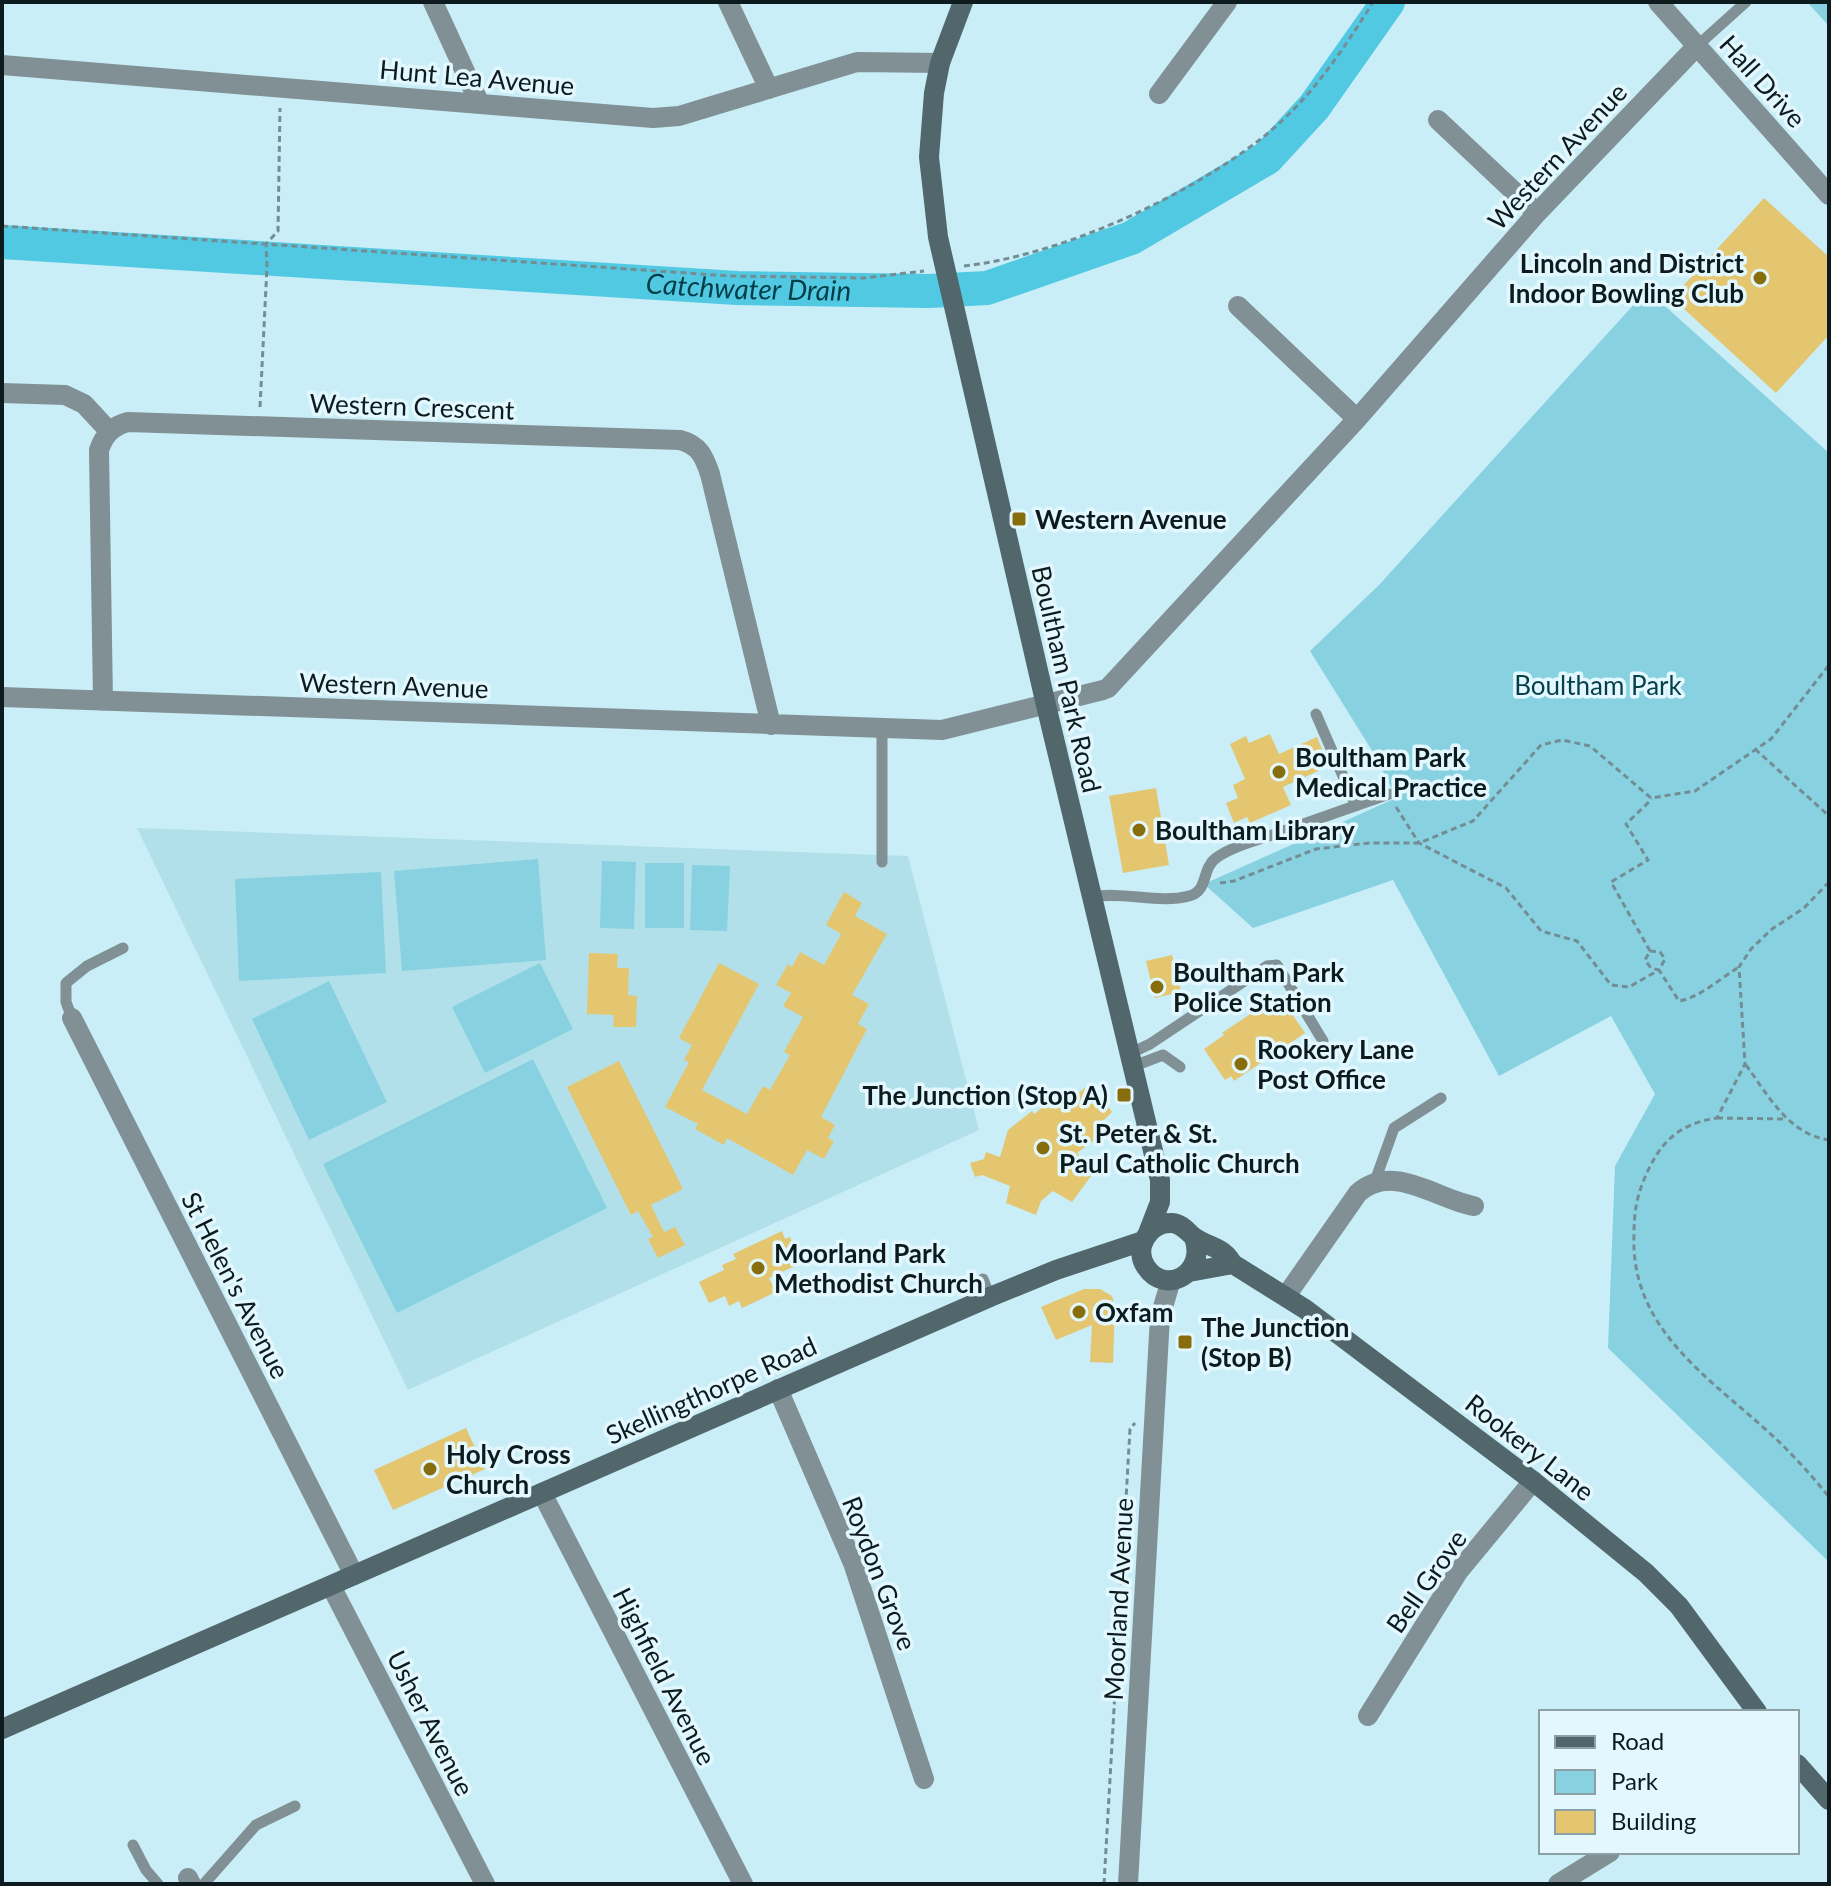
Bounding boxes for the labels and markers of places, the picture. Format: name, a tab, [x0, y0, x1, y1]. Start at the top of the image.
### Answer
place label: Lincoln and District Indoor Bowling Club	[1508, 247, 1744, 309]
marker: Lincoln and District Indoor Bowling Club	[1751, 269, 1769, 287]
place label: Western Avenue	[1035, 503, 1227, 535]
marker: Western Avenue	[1010, 510, 1028, 528]
place label: Boultham Park Medical Practice	[1295, 741, 1487, 803]
marker: Boultham Park Medical Practice	[1270, 763, 1288, 781]
place label: Boultham Library	[1155, 814, 1355, 846]
marker: Boultham Library	[1130, 821, 1148, 839]
place label: Boultham Park Police Station	[1173, 956, 1344, 1018]
marker: Boultham Park Police Station	[1148, 978, 1166, 996]
place label: Rookery Lane Post Office	[1257, 1033, 1414, 1095]
marker: Rookery Lane Post Office	[1232, 1055, 1250, 1073]
place label: The Junction (Stop A)	[862, 1079, 1108, 1111]
marker: The Junction (Stop A)	[1115, 1086, 1133, 1104]
place label: St. Peter & St. Paul Catholic Church	[1059, 1117, 1300, 1179]
marker: St. Peter & St. Paul Catholic Church	[1034, 1139, 1052, 1157]
place label: Moorland Park Methodist Church	[774, 1237, 983, 1299]
marker: Moorland Park Methodist Church	[749, 1259, 767, 1277]
place label: Oxfam	[1095, 1296, 1173, 1328]
marker: Oxfam	[1070, 1303, 1088, 1321]
place label: The Junction (Stop B)	[1201, 1311, 1350, 1373]
marker: The Junction (Stop B)	[1176, 1333, 1194, 1351]
place label: Holy Cross Church	[446, 1438, 571, 1500]
marker: Holy Cross Church	[421, 1460, 439, 1478]

